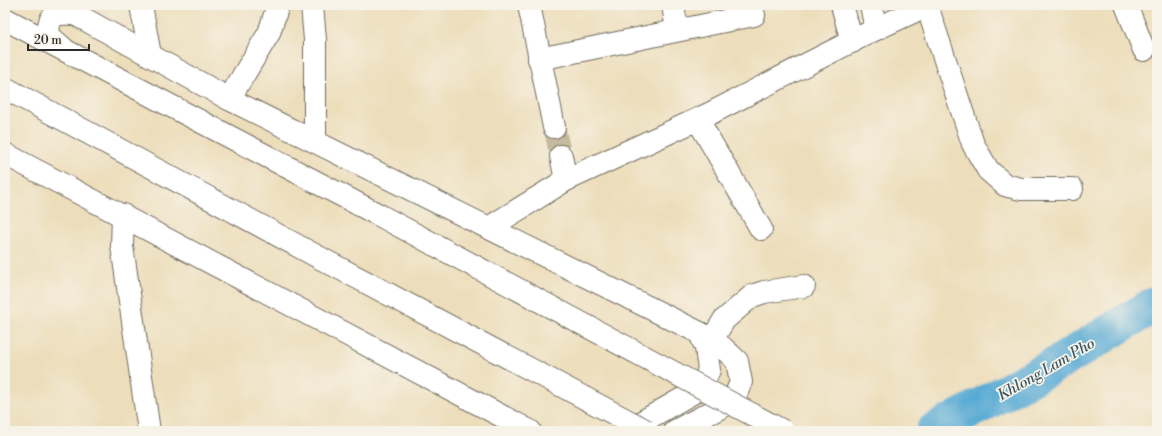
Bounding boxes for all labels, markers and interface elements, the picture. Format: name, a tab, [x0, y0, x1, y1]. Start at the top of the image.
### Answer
scale bar	[28, 26, 89, 52]
text: 20 m	[34, 33, 62, 48]
water label: Khlong Lam Pho	[994, 334, 1099, 405]

